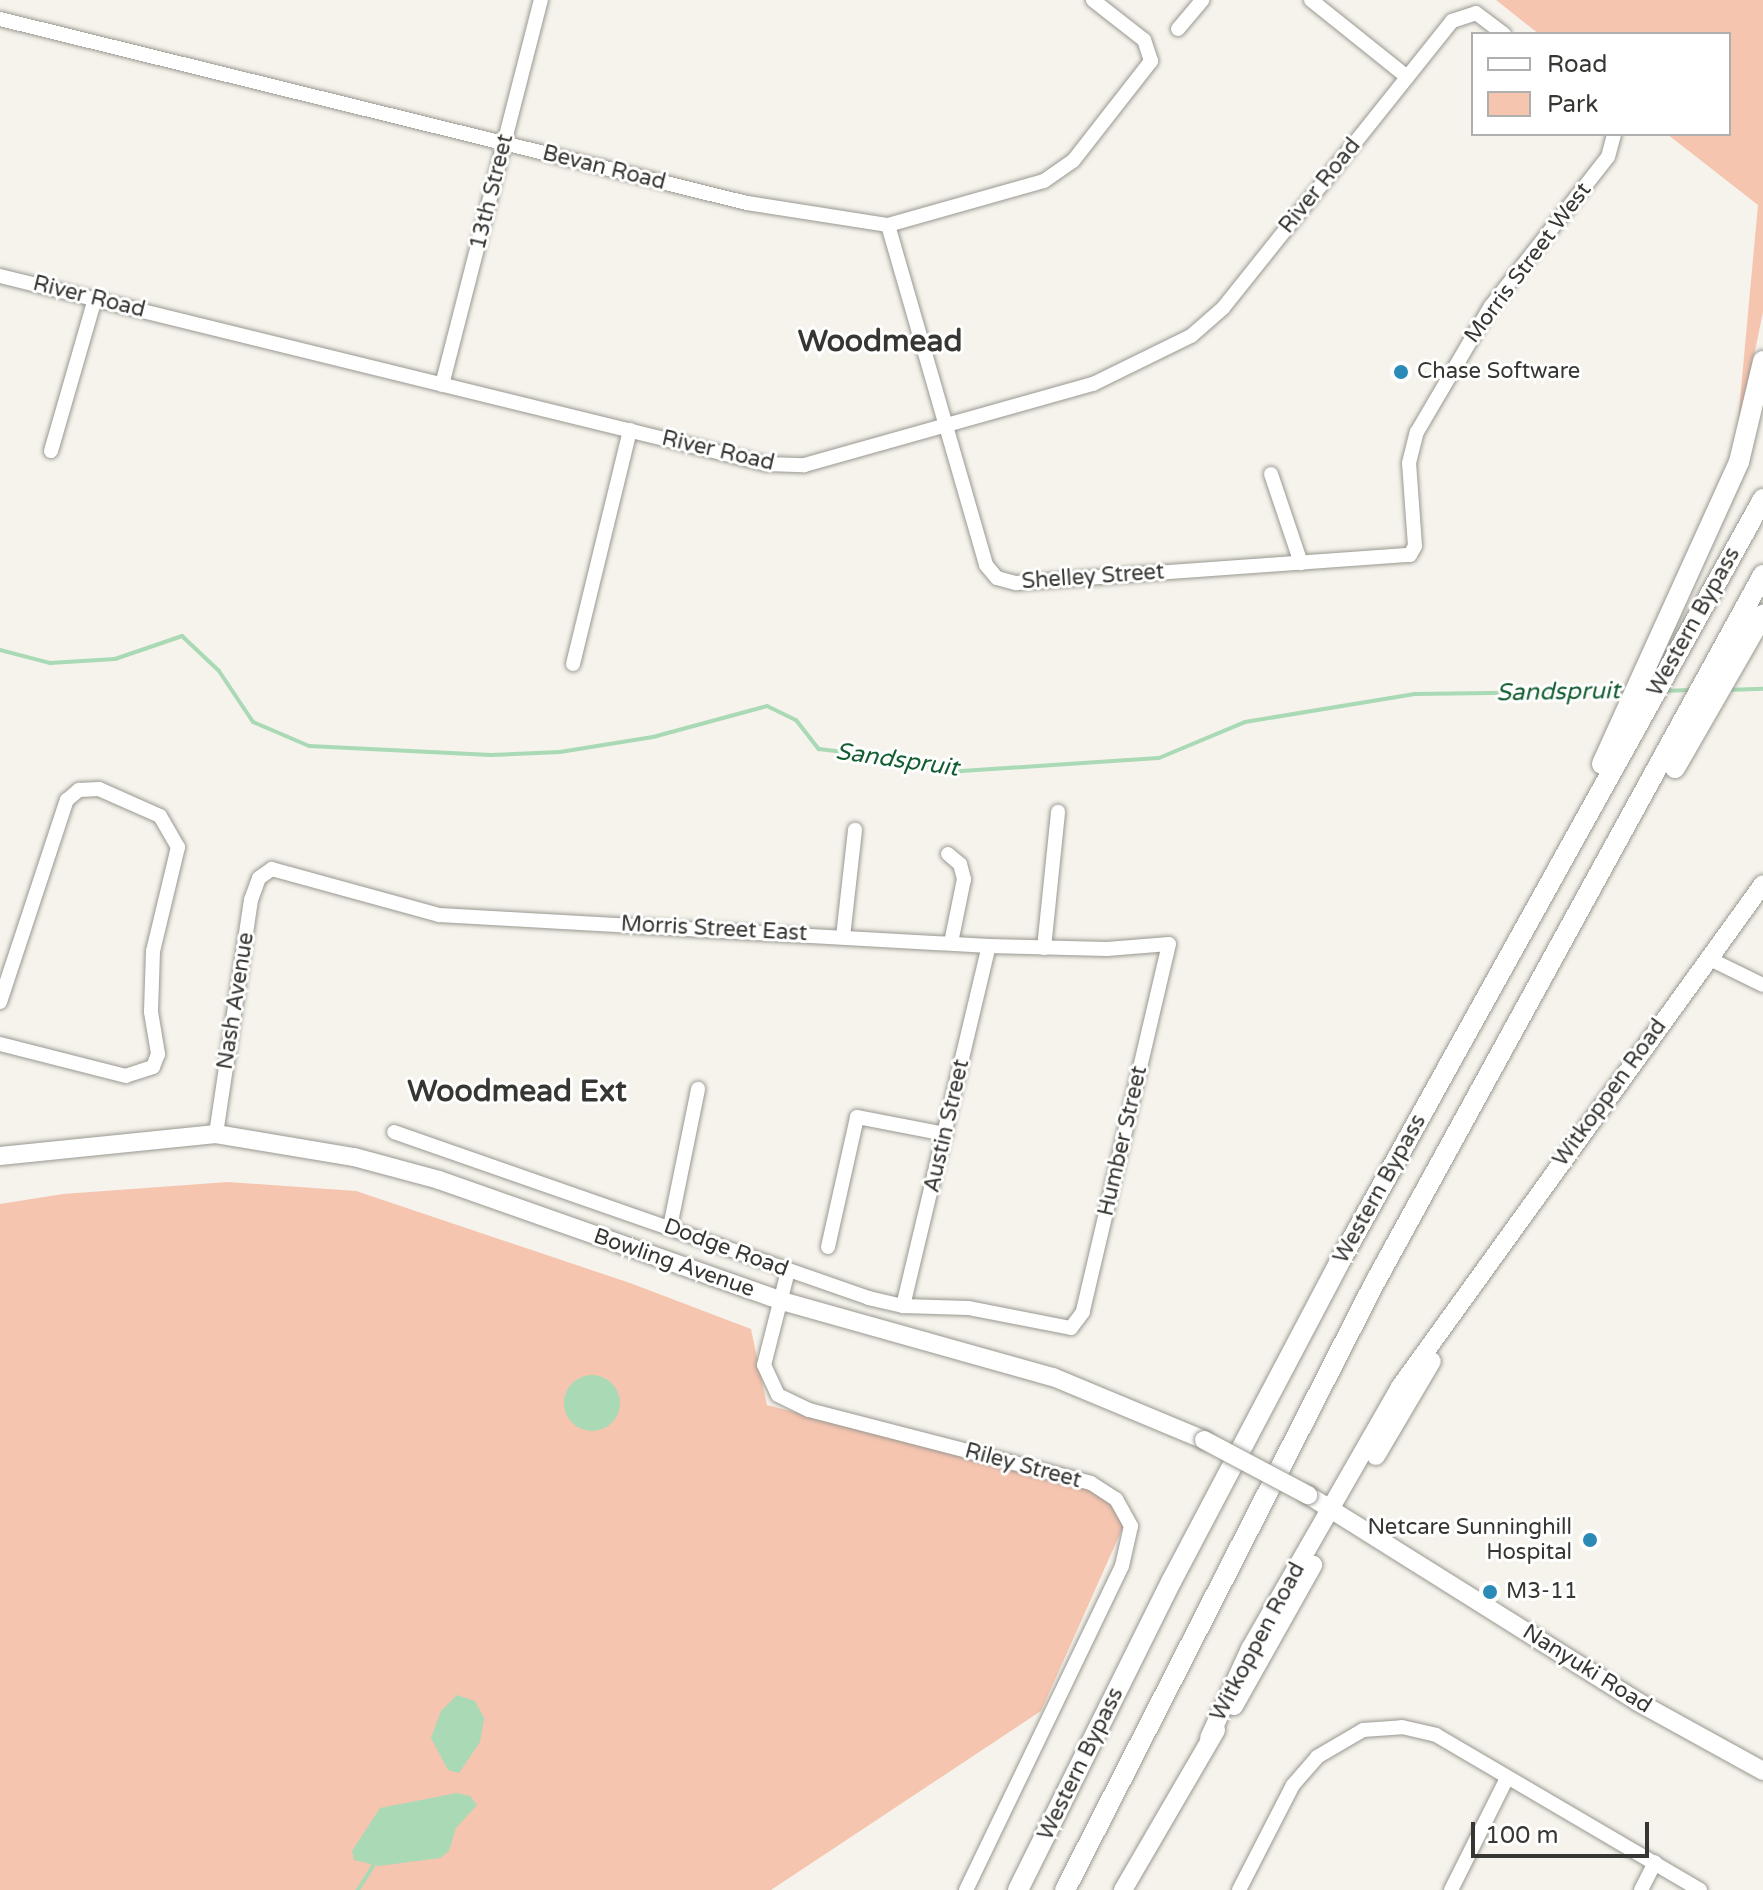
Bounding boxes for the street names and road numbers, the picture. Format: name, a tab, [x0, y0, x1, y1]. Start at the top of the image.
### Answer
street label: 13th Street	[465, 132, 519, 252]
street label: River Road	[1274, 133, 1366, 239]
street label: Bevan Road	[540, 140, 668, 196]
street label: Morris Street West	[1459, 178, 1597, 348]
street label: River Road	[30, 270, 148, 324]
street label: River Road	[659, 425, 777, 477]
street label: Western Bypass	[1642, 543, 1746, 701]
street label: Shelley Street	[1021, 559, 1165, 595]
street label: Morris Street East	[620, 911, 808, 947]
street label: Nash Avenue	[212, 931, 260, 1071]
street label: Witkoppen Road	[1548, 1014, 1672, 1172]
street label: Austin Street	[919, 1057, 975, 1195]
street label: Humber Street	[1093, 1063, 1153, 1219]
street label: Western Bypass	[1328, 1110, 1432, 1268]
street label: Dodge Road	[660, 1213, 792, 1283]
street label: Bowling Avenue	[590, 1223, 758, 1303]
street label: Riley Street	[962, 1438, 1084, 1494]
street label: Witkoppen Road	[1205, 1558, 1311, 1726]
street label: Nanyuki Road	[1518, 1619, 1656, 1719]
street label: Western Bypass	[1033, 1683, 1129, 1845]

